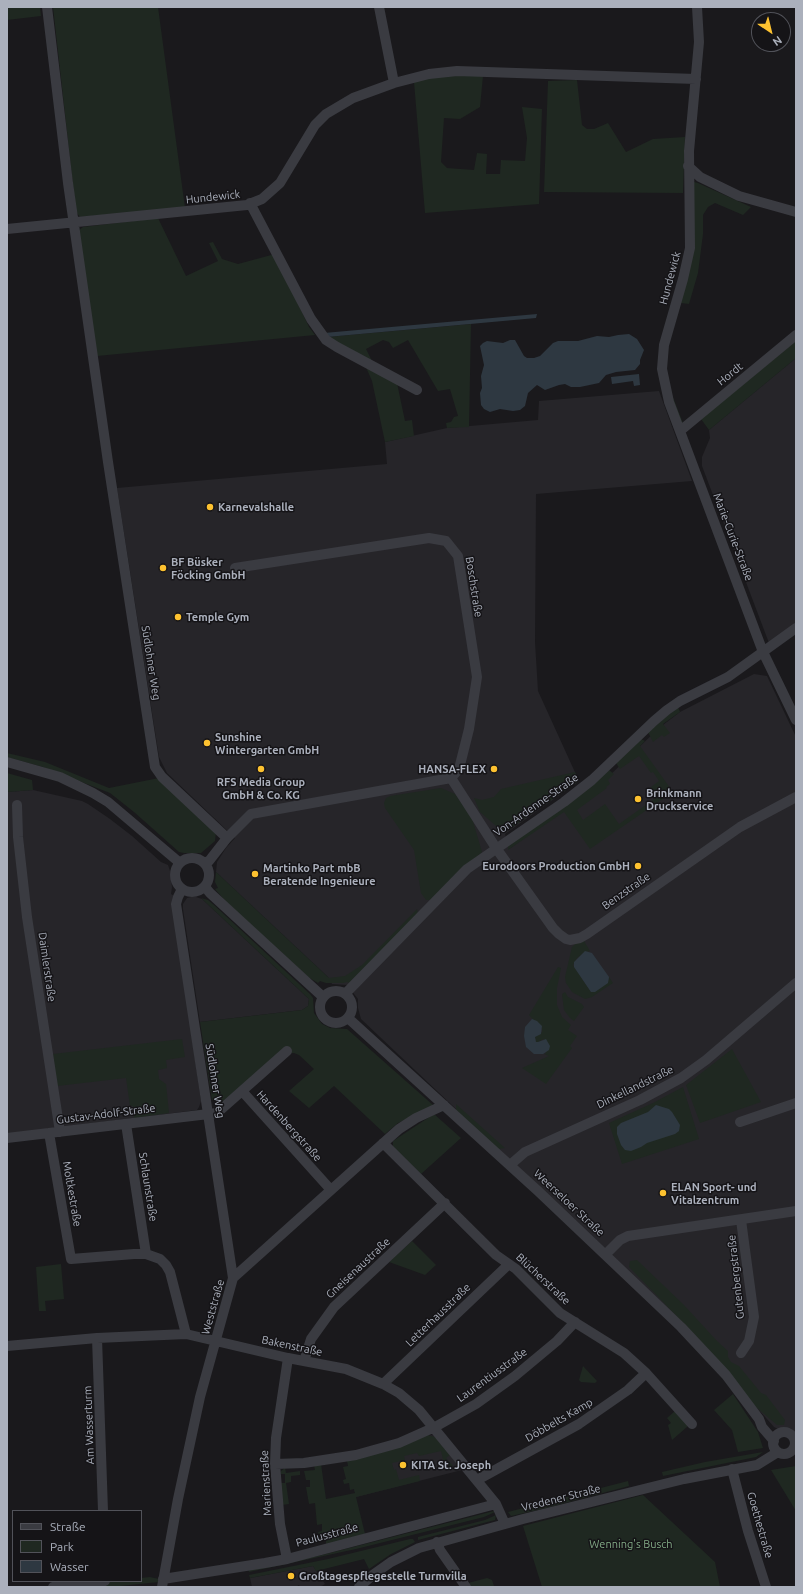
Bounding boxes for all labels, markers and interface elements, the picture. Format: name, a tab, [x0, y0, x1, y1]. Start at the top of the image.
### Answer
north arrow	[751, 12, 791, 52]
text: N	[771, 34, 784, 48]
street label: Hundewick	[185, 188, 241, 206]
street label: Hundewick	[657, 250, 683, 306]
street label: Hordt	[715, 360, 745, 388]
street label: Marie-Curie-Straße	[710, 491, 756, 583]
place label: Karnevalshalle	[218, 500, 294, 514]
marker: Karnevalshalle	[205, 502, 215, 512]
place label: BF Büsker Föcking GmbH	[171, 555, 246, 581]
street label: Boschstraße	[463, 556, 485, 618]
marker: BF Büsker Föcking GmbH	[158, 563, 168, 573]
place label: Temple Gym	[186, 610, 249, 624]
marker: Temple Gym	[173, 612, 183, 622]
street label: Südlohner Weg	[139, 625, 163, 701]
place label: Sunshine Wintergarten GmbH	[215, 730, 319, 756]
marker: Sunshine Wintergarten GmbH	[202, 738, 212, 748]
place label: HANSA-FLEX	[418, 762, 486, 776]
marker: RFS Media Group GmbH & Co. KG	[256, 764, 266, 774]
marker: HANSA-FLEX	[489, 764, 499, 774]
street label: Von-Ardenne-Straße	[491, 771, 581, 839]
place label: RFS Media Group GmbH & Co. KG	[217, 775, 305, 801]
place label: Brinkmann Druckservice	[646, 786, 713, 812]
marker: Brinkmann Druckservice	[633, 794, 643, 804]
place label: Eurodoors Production GmbH	[482, 859, 630, 873]
place label: Martinko Part mbB Beratende Ingenieure	[263, 861, 376, 887]
marker: Eurodoors Production GmbH	[633, 861, 643, 871]
marker: Martinko Part mbB Beratende Ingenieure	[250, 869, 260, 879]
street label: Benzstraße	[599, 870, 653, 912]
street label: Daimlerstraße	[36, 931, 58, 1003]
street label: Südlohner Weg	[203, 1043, 227, 1119]
street label: Dinkellandstraße	[594, 1063, 676, 1111]
street label: Hardenbergstraße	[254, 1088, 324, 1164]
street label: Gustav-Adolf-Straße	[56, 1101, 156, 1127]
street label: Schlaunstraße	[136, 1151, 160, 1223]
street label: Moltkestraße	[60, 1160, 84, 1228]
street label: Weerseloer Straße	[531, 1167, 607, 1239]
place label: ELAN Sport- und Vitalzentrum	[671, 1180, 757, 1206]
marker: ELAN Sport- und Vitalzentrum	[658, 1188, 668, 1198]
street label: Gutenbergstraße	[725, 1234, 747, 1320]
street label: Gneisenaustraße	[323, 1235, 393, 1301]
street label: Blücherstraße	[513, 1251, 573, 1307]
street label: Weststraße	[199, 1278, 227, 1336]
street label: Letterhausstraße	[403, 1281, 473, 1349]
street label: Bakenstraße	[260, 1333, 324, 1359]
street label: Laurentiusstraße	[454, 1345, 530, 1405]
street label: Am Wasserturm	[81, 1385, 97, 1465]
street label: Döbbelts Kamp	[523, 1395, 595, 1445]
street label: Marienstraße	[258, 1450, 274, 1516]
place label: KITA St. Joseph	[411, 1458, 491, 1472]
marker: KITA St. Joseph	[398, 1460, 408, 1470]
street label: Vredener Straße	[520, 1482, 602, 1514]
street label: Goethestraße	[744, 1490, 776, 1560]
legend	[12, 1510, 142, 1582]
text: Straße	[50, 1520, 86, 1533]
street label: Paulusstraße	[294, 1520, 360, 1550]
park label: Wenning's Busch	[589, 1537, 673, 1551]
text: Park	[50, 1540, 74, 1553]
text: Wasser	[50, 1560, 89, 1573]
place label: Großtagespflegestelle Turmvilla	[299, 1569, 467, 1583]
marker: Großtagespflegestelle Turmvilla	[286, 1571, 296, 1581]

